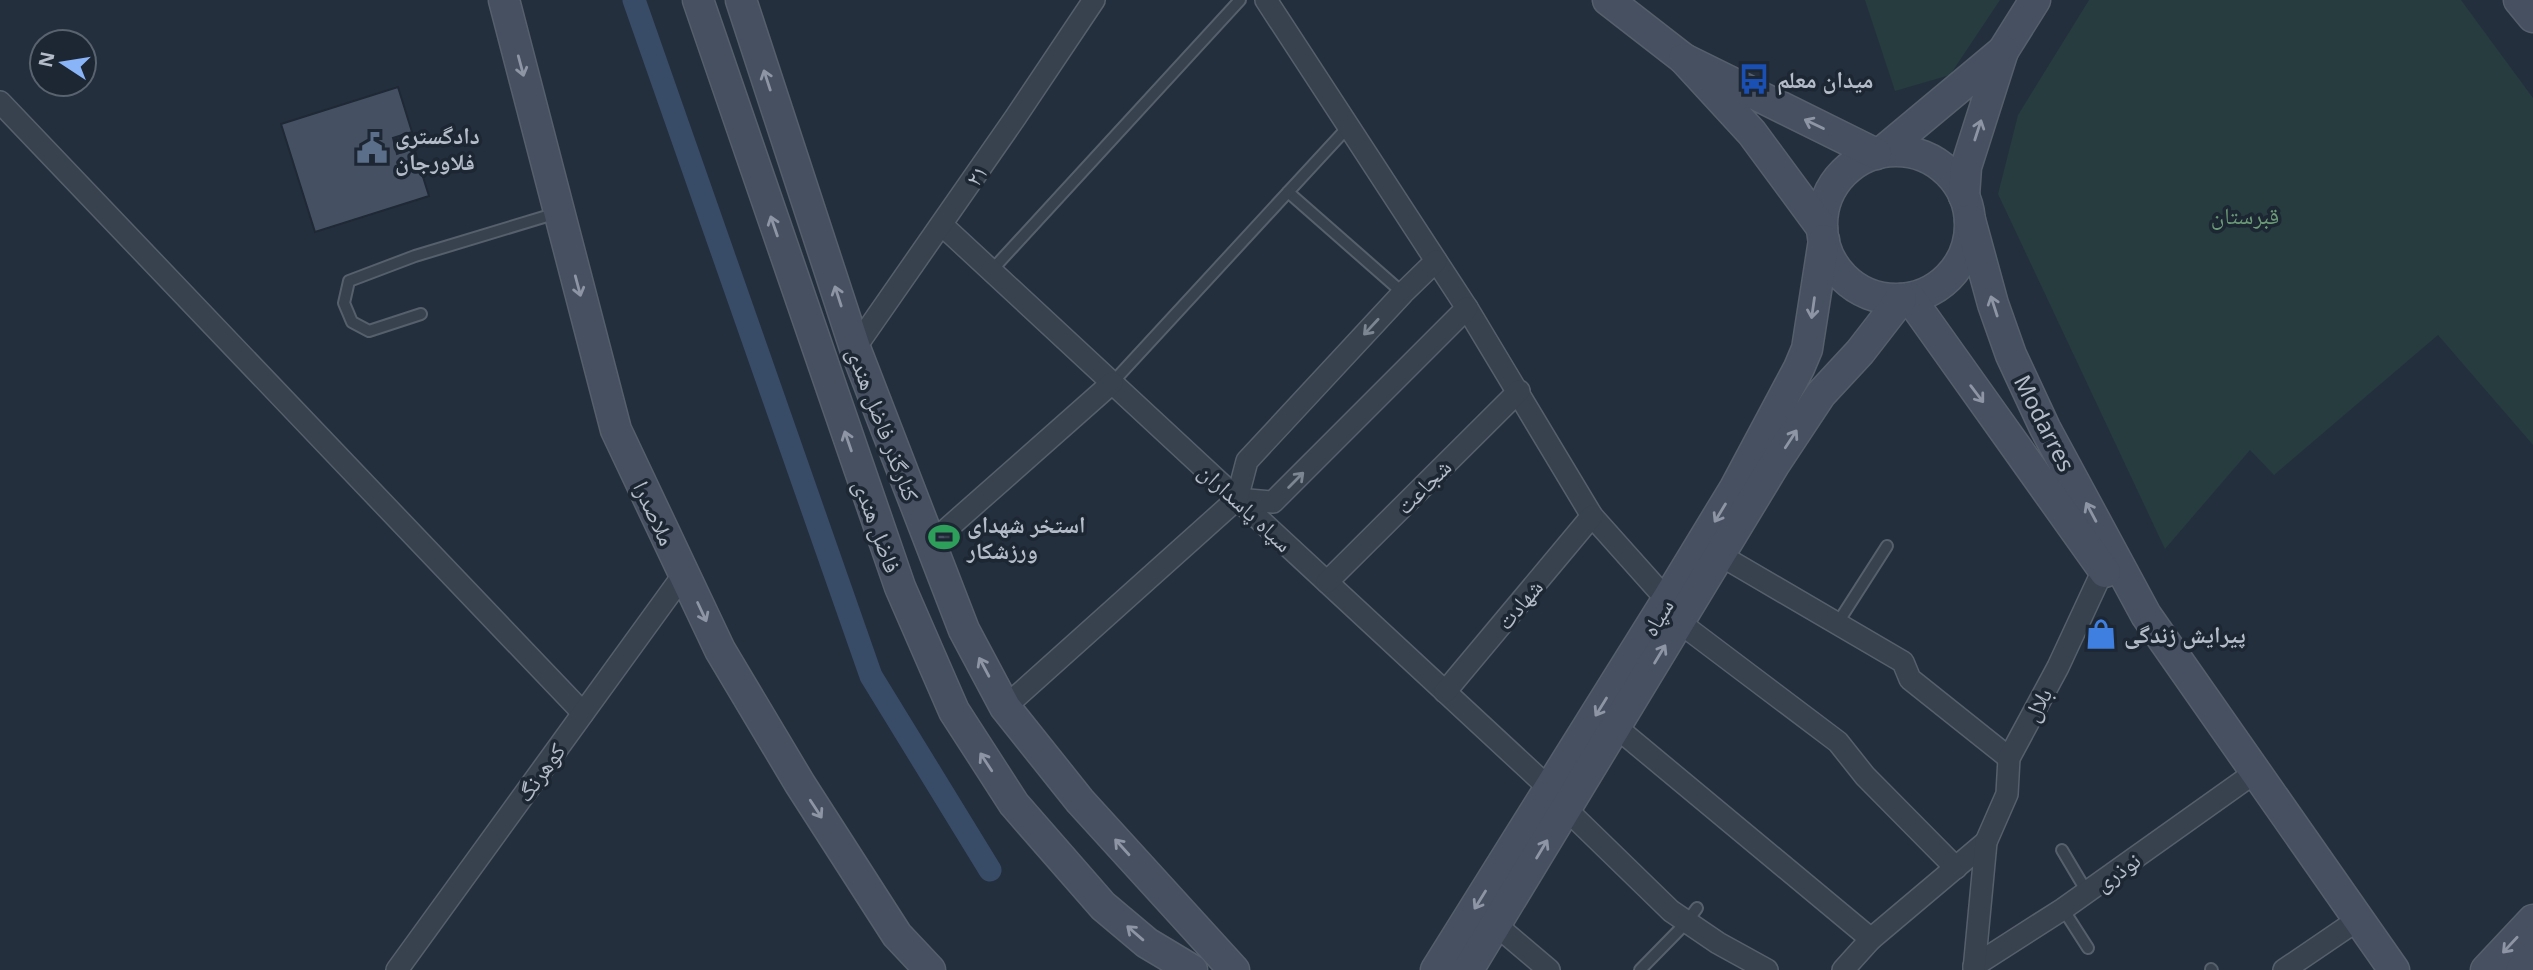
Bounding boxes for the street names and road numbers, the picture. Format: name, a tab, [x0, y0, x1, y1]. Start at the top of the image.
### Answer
street label: ۲۱	[957, 157, 995, 193]
street label: کنارگذر فاضل هندی	[840, 342, 928, 506]
street label: Modarres	[2007, 369, 2083, 477]
street label: شجاعت	[1388, 451, 1458, 521]
street label: سپاه پاسداران	[1192, 455, 1300, 559]
street label: ملاصدرا	[626, 475, 684, 551]
street label: فاضل هندی	[846, 475, 910, 577]
street label: شهادت	[1488, 572, 1550, 636]
street label: سپاه	[1633, 592, 1681, 642]
street label: بلال	[2015, 681, 2059, 727]
street label: کوهرنگ	[508, 736, 572, 808]
street label: نوذری	[2087, 844, 2147, 898]

